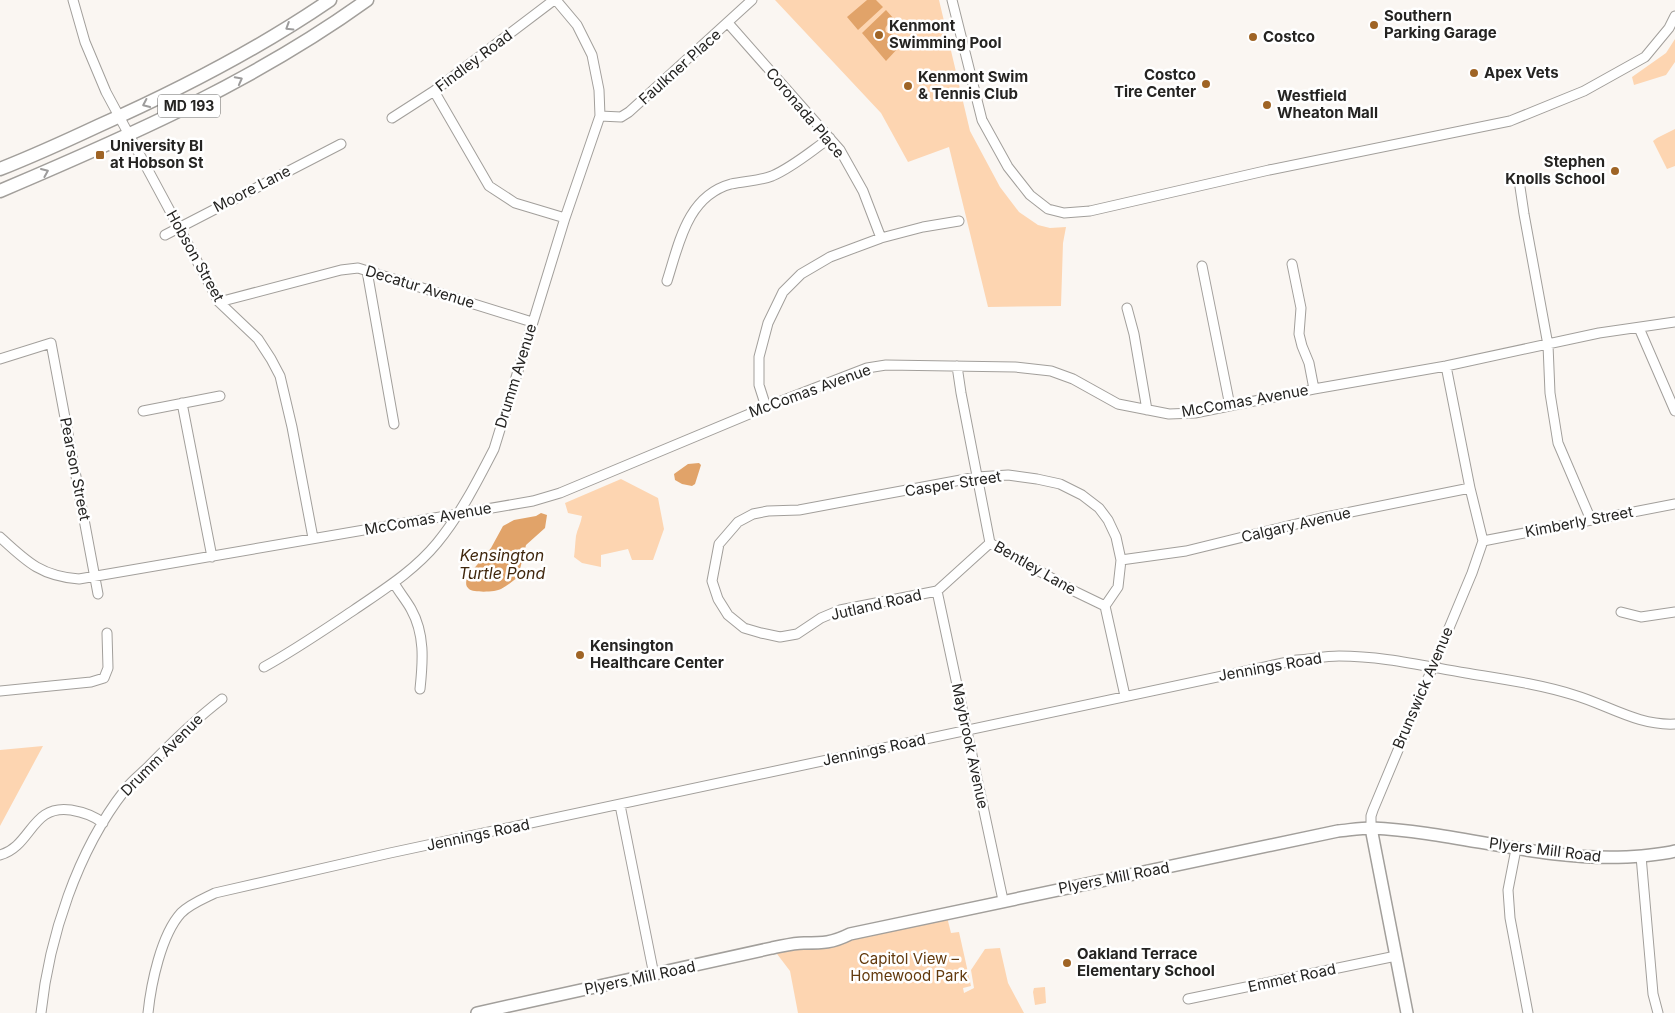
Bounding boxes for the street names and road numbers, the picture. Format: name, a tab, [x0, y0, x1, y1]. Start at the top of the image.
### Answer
street label: Findley Road	[431, 25, 516, 96]
street label: Faulkner Place	[635, 25, 725, 109]
street label: Coronada Place	[762, 64, 849, 162]
road number: MD 193	[158, 94, 220, 118]
street label: Moore Lane	[210, 161, 294, 216]
street label: Hobson Street	[162, 207, 228, 305]
street label: Decatur Avenue	[363, 261, 477, 312]
street label: Drumm Avenue	[491, 321, 540, 431]
street label: McComas Avenue	[746, 360, 873, 421]
street label: McComas Avenue	[1180, 380, 1310, 421]
street label: Pearson Street	[56, 416, 95, 522]
street label: Casper Street	[903, 466, 1003, 501]
street label: McComas Avenue	[363, 498, 493, 539]
street label: Kimberly Street	[1523, 502, 1635, 541]
street label: Calgary Avenue	[1239, 503, 1353, 546]
street label: Bentley Lane	[991, 536, 1080, 599]
street label: Jutland Road	[829, 585, 923, 624]
street label: Brunswick Avenue	[1388, 624, 1457, 752]
street label: Jennings Road	[1217, 648, 1323, 685]
street label: Maybrook Avenue	[948, 681, 993, 810]
street label: Drumm Avenue	[117, 710, 207, 800]
street label: Jennings Road	[821, 729, 927, 770]
street label: Jennings Road	[425, 814, 531, 855]
street label: Plyers Mill Road	[1488, 833, 1602, 866]
street label: Plyers Mill Road	[1057, 857, 1171, 898]
street label: Plyers Mill Road	[583, 956, 697, 999]
street label: Emmet Road	[1246, 959, 1338, 996]

